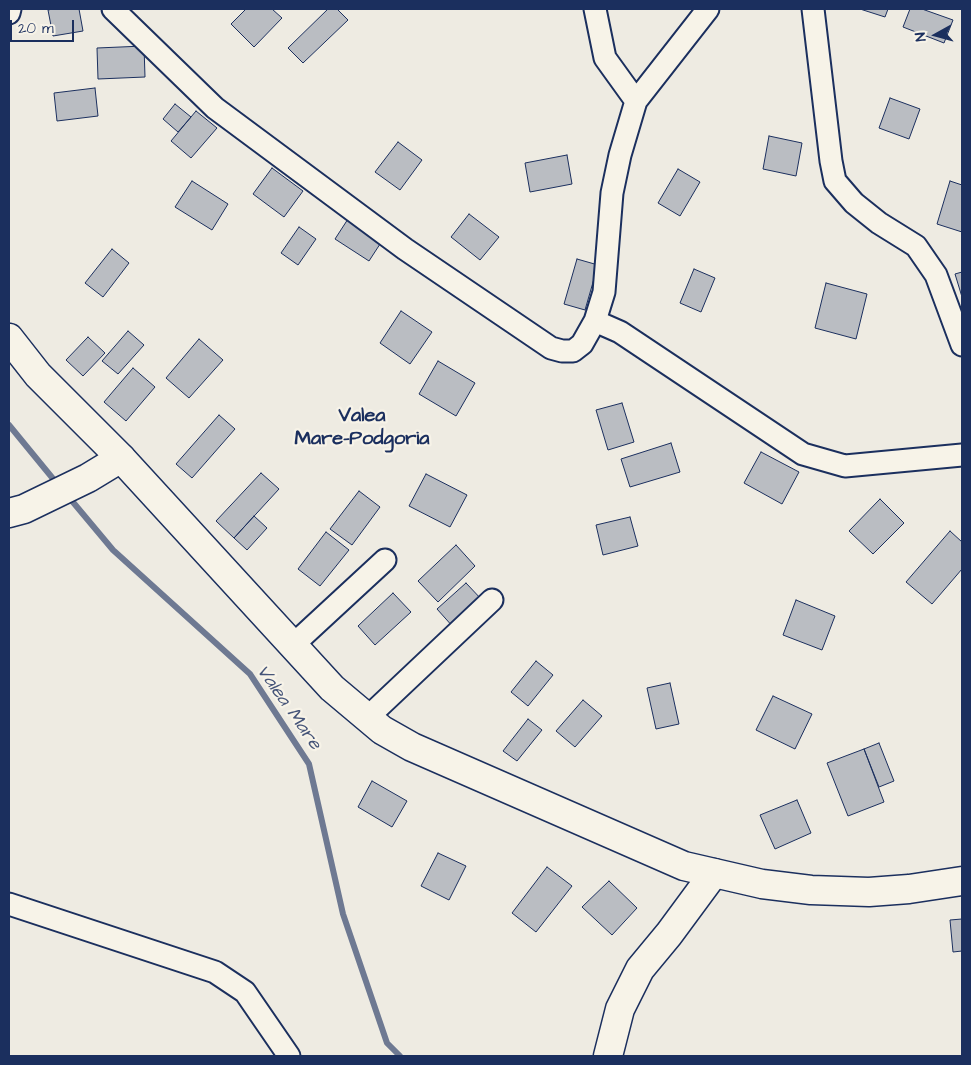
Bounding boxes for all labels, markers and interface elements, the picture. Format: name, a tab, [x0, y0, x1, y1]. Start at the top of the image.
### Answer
scale bar	[12, 10, 76, 42]
north arrow	[911, 10, 961, 60]
text: 20 m	[18, 18, 54, 39]
text: N	[911, 31, 932, 42]
district label: Valea Mare-Podgoria	[295, 405, 429, 452]
water label: Valea Mare	[250, 661, 326, 755]

